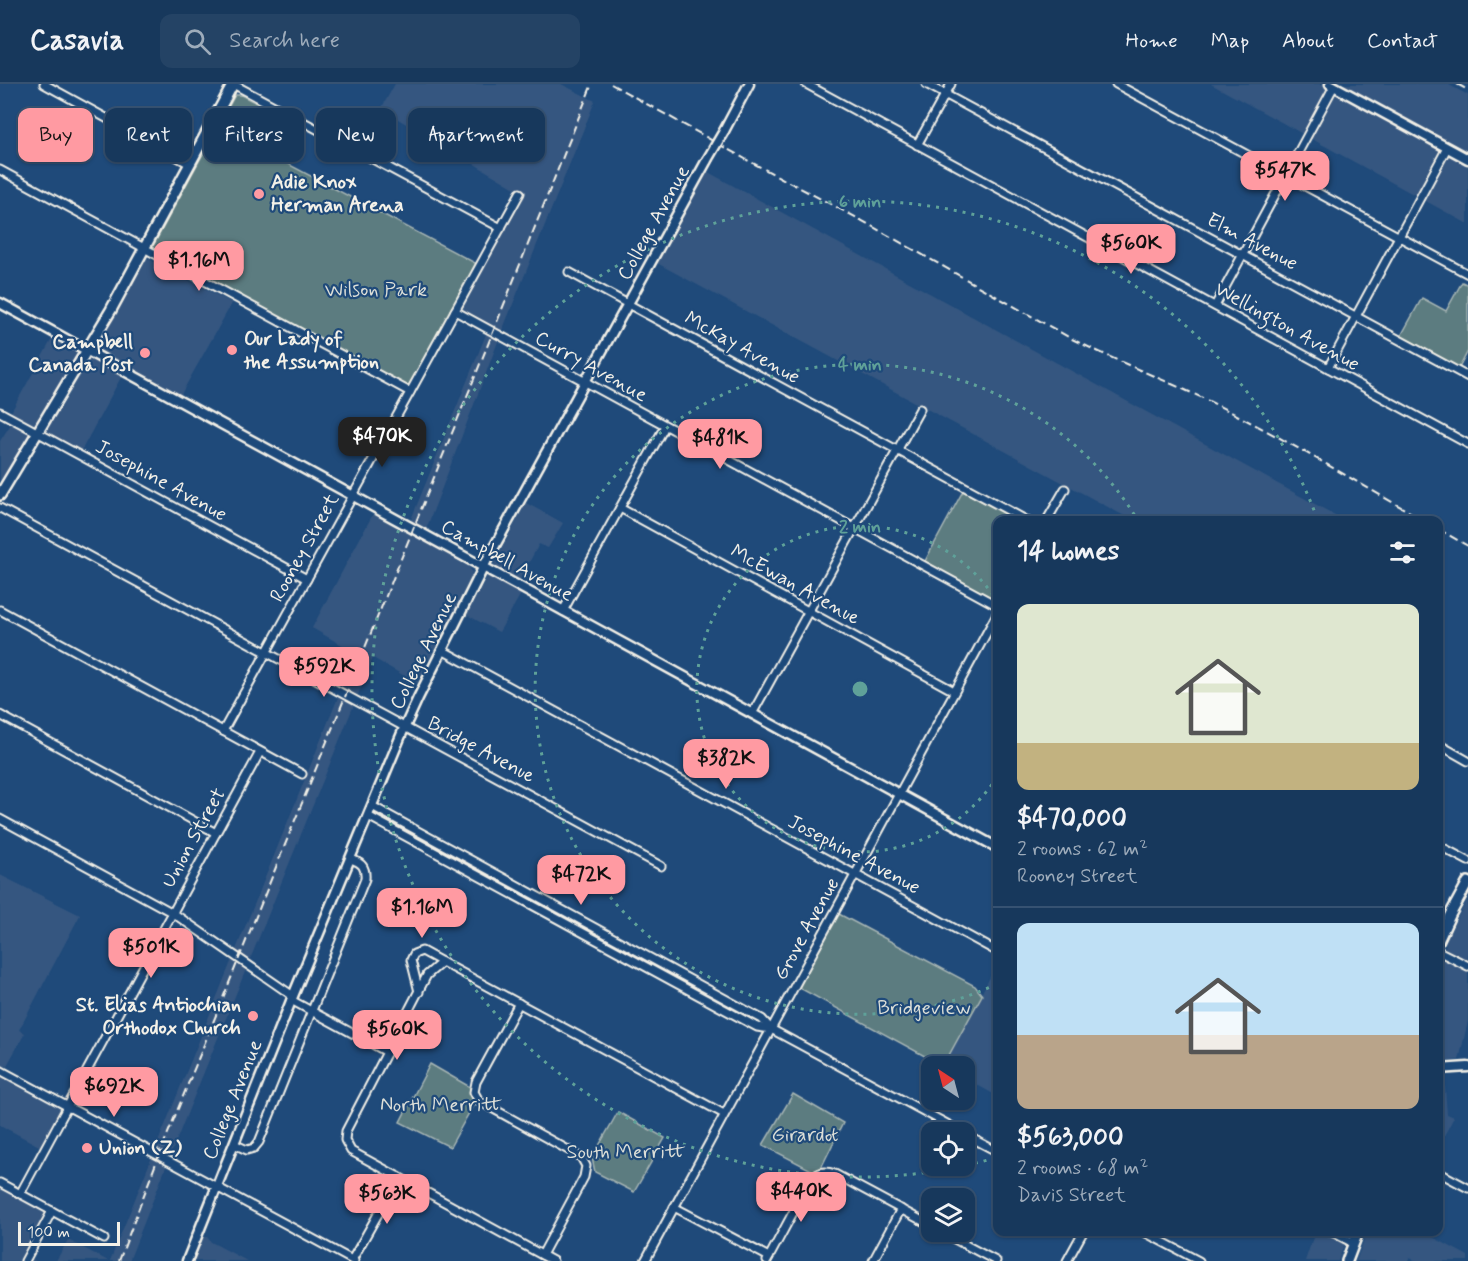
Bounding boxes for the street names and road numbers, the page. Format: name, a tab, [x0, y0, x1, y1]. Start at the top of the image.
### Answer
street label: College Avenue	[611, 161, 697, 285]
street label: Elm Avenue	[1202, 207, 1302, 277]
street label: Wellington Avenue	[1209, 276, 1364, 380]
street label: McKay Avenue	[679, 305, 805, 391]
street label: Curry Avenue	[530, 325, 652, 409]
street label: Josephine Avenue	[90, 434, 232, 528]
street label: Rooney Street	[264, 489, 346, 607]
street label: Campbell Avenue	[436, 513, 578, 609]
street label: McEwan Avenue	[725, 538, 865, 632]
street label: College Avenue	[384, 588, 464, 714]
street label: Bridge Avenue	[422, 710, 540, 790]
street label: Union Street	[155, 783, 233, 893]
street label: Josephine Avenue	[783, 809, 925, 901]
street label: Grove Avenue	[768, 873, 846, 985]
street label: College Avenue	[197, 1036, 269, 1164]

